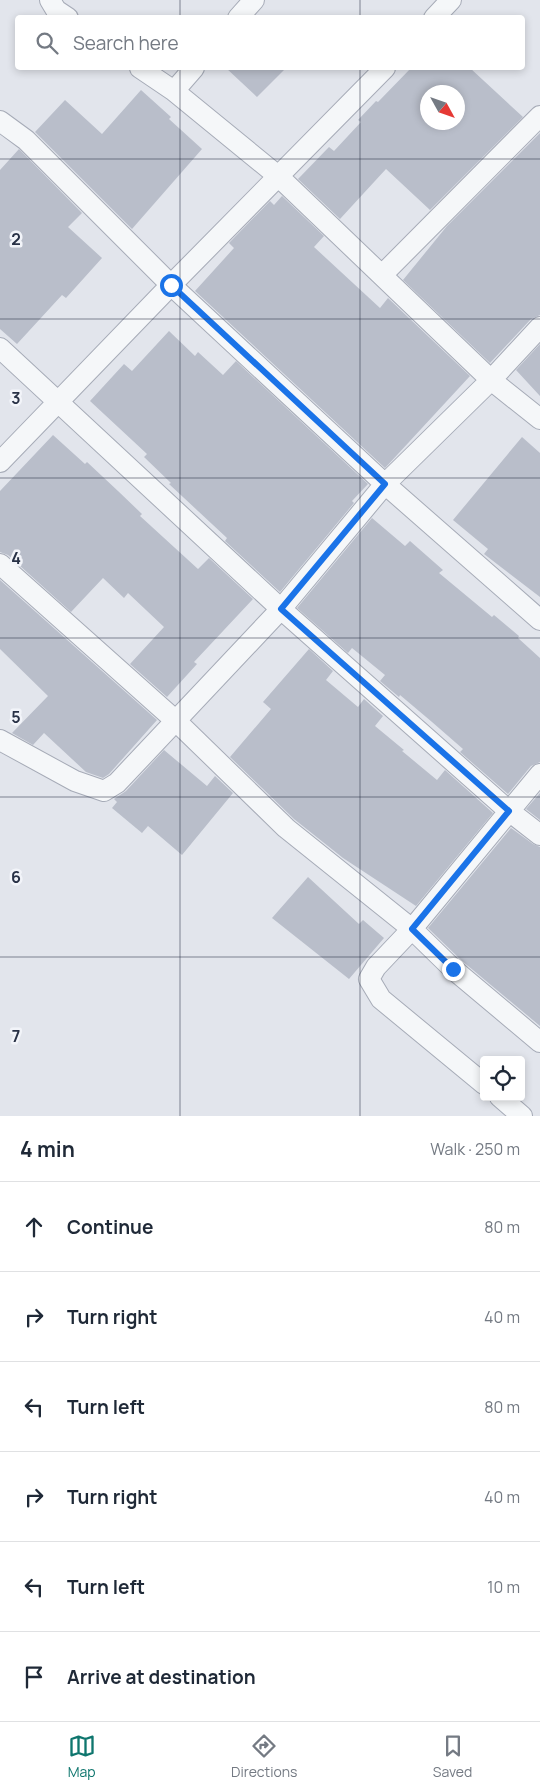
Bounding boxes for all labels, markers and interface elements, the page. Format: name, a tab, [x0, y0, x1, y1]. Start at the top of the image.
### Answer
search box	[15, 15, 525, 70]
icon: search	[33, 29, 61, 57]
text: Search here	[73, 30, 179, 56]
north arrow	[420, 85, 465, 130]
text: 2	[11, 228, 21, 250]
route start	[160, 274, 183, 297]
text: 3	[11, 387, 21, 409]
text: 4	[11, 547, 21, 569]
text: 5	[11, 706, 21, 728]
text: 6	[11, 866, 21, 888]
route end	[442, 958, 465, 981]
text: 7	[12, 1025, 20, 1047]
map controls	[480, 1056, 525, 1101]
button: locate	[480, 1056, 525, 1101]
text: 4 min	[20, 1135, 75, 1163]
text: Walk · 250 m	[430, 1138, 520, 1160]
icon: ahead	[20, 1213, 48, 1241]
text: Continue	[67, 1214, 153, 1240]
text: 80 m	[484, 1216, 520, 1238]
icon: right	[20, 1303, 48, 1331]
text: Turn right	[67, 1304, 157, 1330]
text: 40 m	[484, 1306, 520, 1328]
icon: left	[20, 1393, 48, 1421]
text: Turn left	[67, 1394, 145, 1420]
text: 80 m	[484, 1396, 520, 1418]
icon: right	[20, 1483, 48, 1511]
text: Turn right	[67, 1484, 157, 1510]
text: 40 m	[484, 1486, 520, 1508]
icon: left	[20, 1573, 48, 1601]
text: Turn left	[67, 1574, 145, 1600]
text: 10 m	[487, 1576, 520, 1598]
icon: arrive	[20, 1663, 48, 1691]
text: Arrive at destination	[67, 1664, 256, 1690]
tab: Map	[68, 1732, 96, 1781]
tab: Directions	[231, 1732, 297, 1781]
tab: Saved	[433, 1732, 472, 1781]

